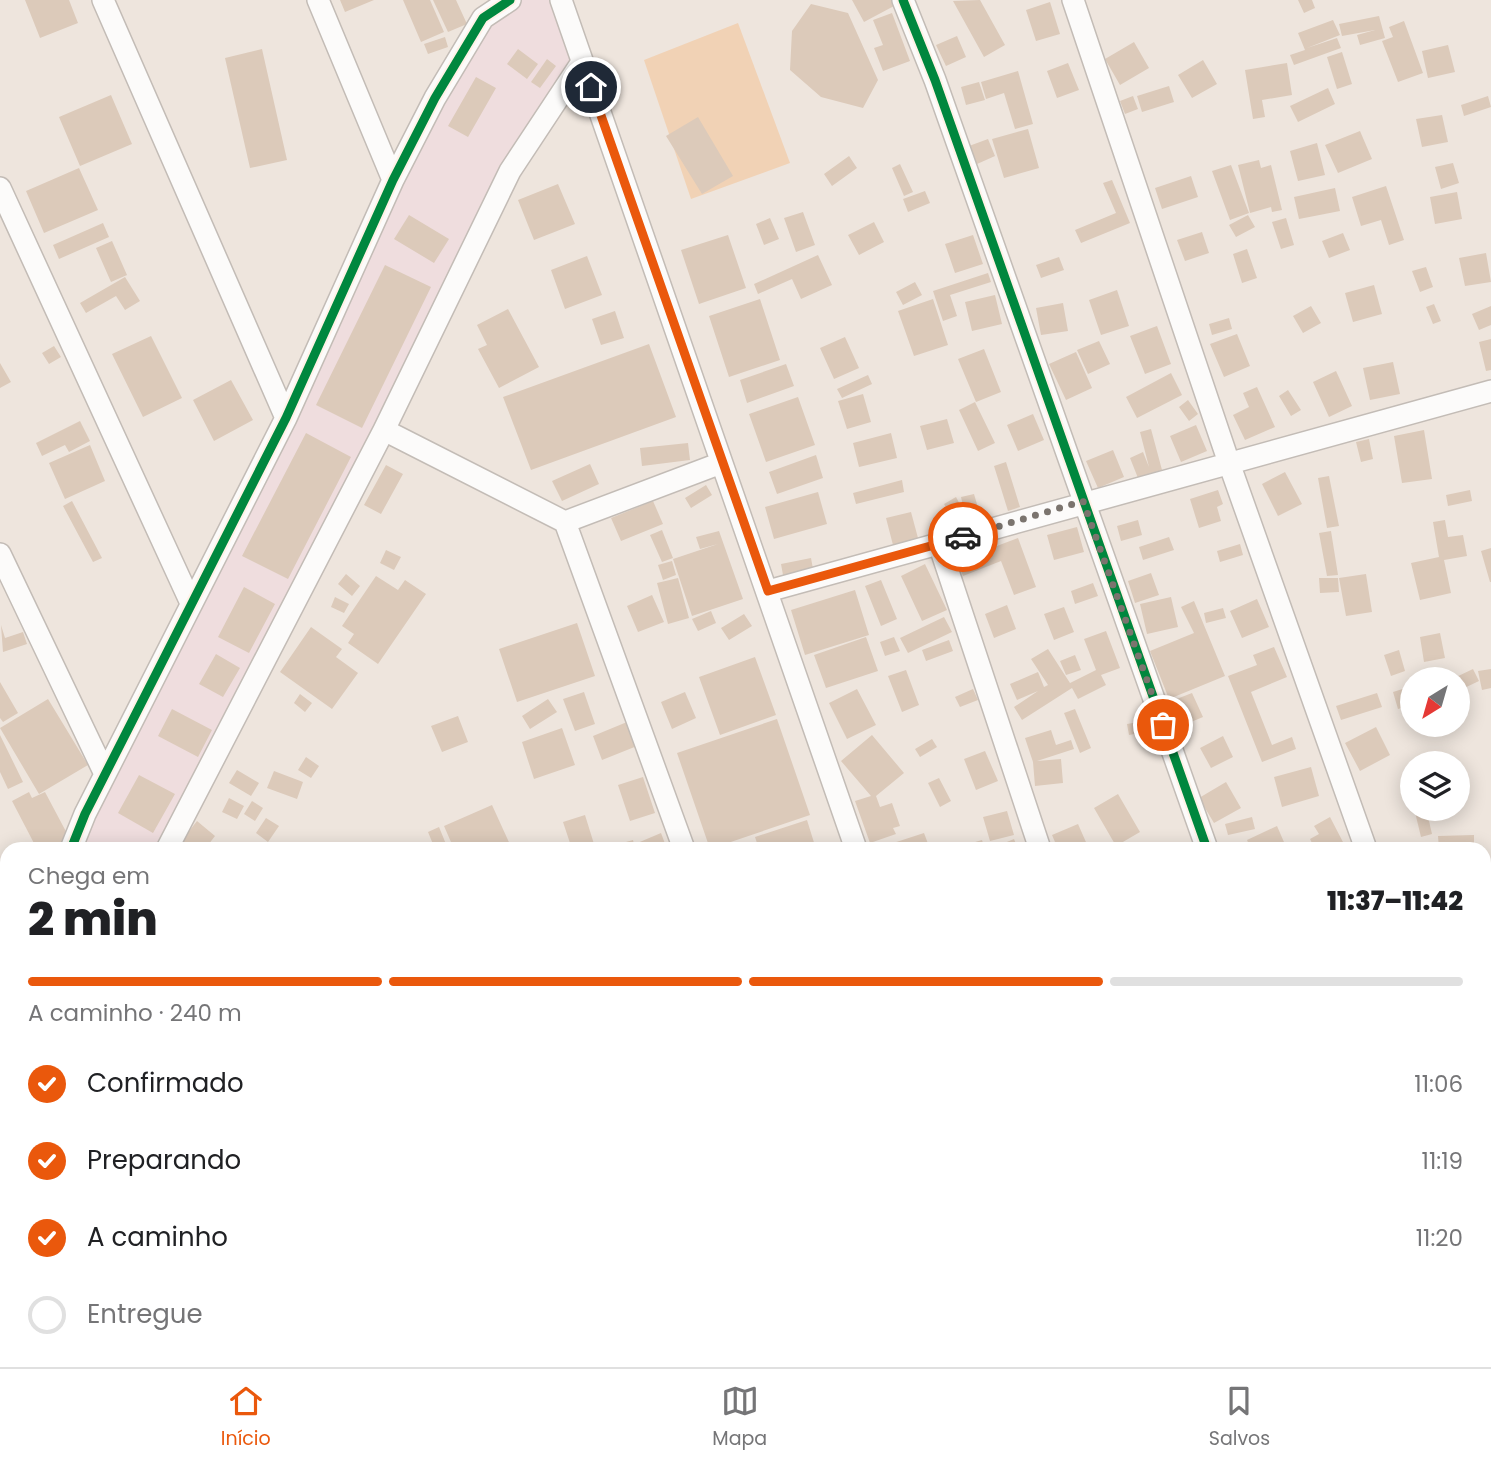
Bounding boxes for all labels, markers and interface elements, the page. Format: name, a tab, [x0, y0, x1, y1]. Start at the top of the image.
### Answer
pin	[561, 57, 621, 117]
icon: home	[572, 68, 610, 106]
courier	[928, 502, 998, 572]
icon: car	[944, 518, 982, 556]
north arrow	[1400, 667, 1470, 737]
map controls	[1400, 667, 1470, 821]
pin	[1133, 695, 1193, 755]
icon: bag	[1144, 706, 1182, 744]
button: layers	[1400, 751, 1470, 821]
text: Chega em	[28, 860, 150, 892]
text: 11:37–11:42	[1327, 883, 1463, 919]
text: 2 min	[28, 887, 158, 951]
text: A caminho · 240 m	[28, 997, 242, 1029]
icon: check	[28, 1065, 66, 1103]
text: Confirmado	[87, 1065, 244, 1101]
text: 11:06	[1414, 1068, 1463, 1100]
icon: check	[28, 1142, 66, 1180]
text: Preparando	[87, 1142, 241, 1178]
text: 11:19	[1422, 1145, 1463, 1177]
icon: check	[28, 1219, 66, 1257]
text: A caminho	[87, 1219, 228, 1255]
text: 11:20	[1416, 1222, 1463, 1254]
text: Entregue	[87, 1296, 203, 1332]
tab: Início	[221, 1382, 271, 1453]
tab: Mapa	[712, 1382, 767, 1453]
tab: Salvos	[1209, 1382, 1270, 1453]

